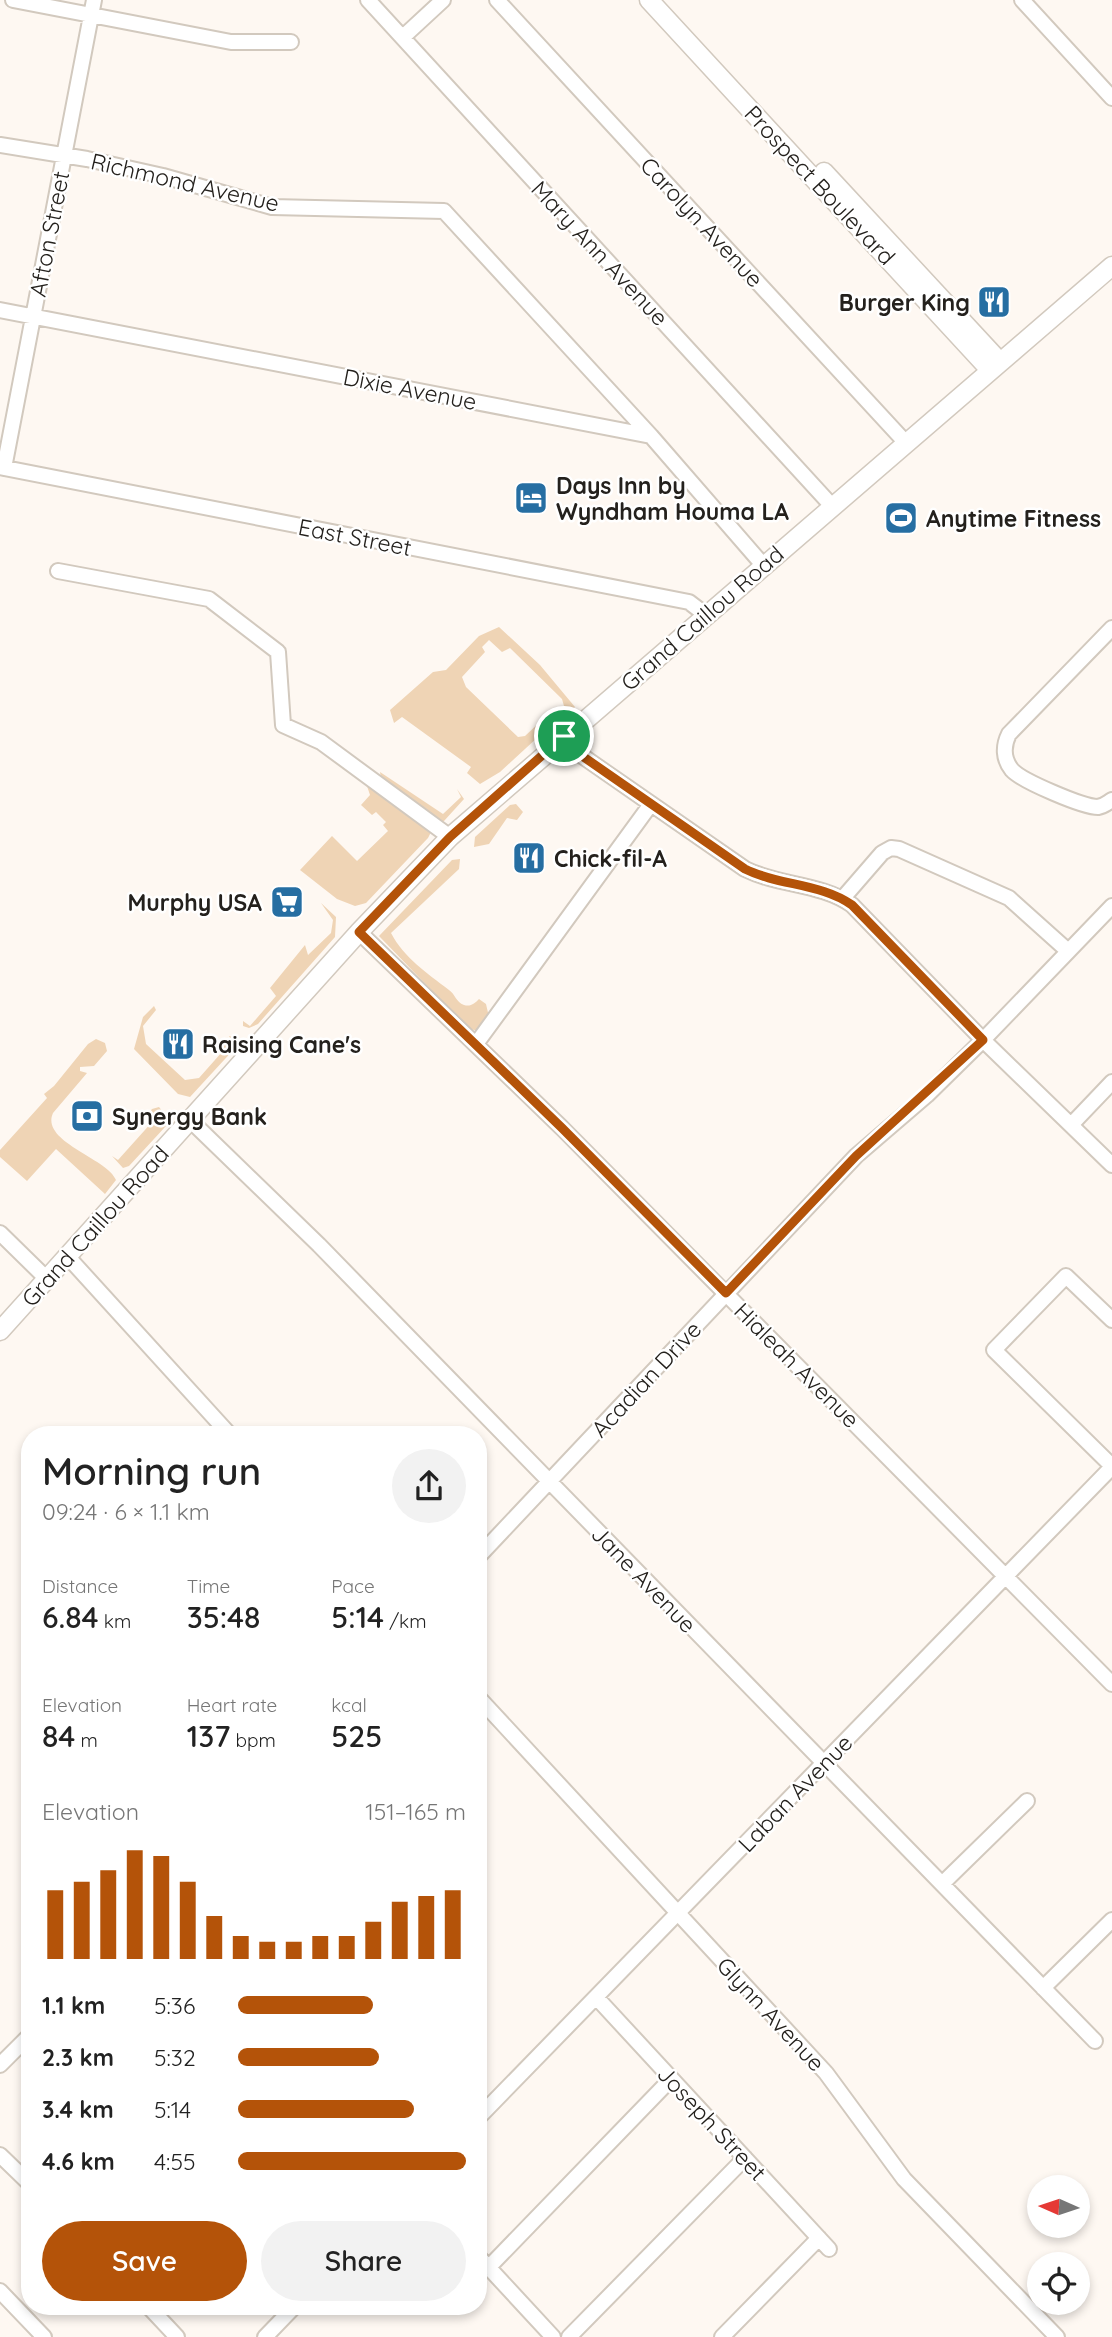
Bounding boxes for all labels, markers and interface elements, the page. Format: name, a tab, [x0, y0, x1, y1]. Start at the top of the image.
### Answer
street label: Prospect Boulevard	[739, 99, 901, 271]
street label: Richmond Avenue	[88, 146, 282, 218]
street label: Carolyn Avenue	[634, 151, 770, 293]
street label: Afton Street	[23, 169, 75, 299]
street label: Mary Ann Avenue	[525, 175, 675, 331]
restaurant icon: Burger King	[975, 283, 1013, 321]
place label: Burger King	[839, 288, 970, 317]
street label: Dixie Avenue	[341, 362, 479, 416]
place label: Days Inn by Wyndham Houma LA	[556, 471, 789, 526]
hotel icon: Days Inn by Wyndham Houma LA	[512, 479, 550, 517]
sports icon: Anytime Fitness	[882, 499, 920, 537]
place label: Anytime Fitness	[926, 504, 1101, 533]
street label: East Street	[296, 512, 414, 562]
street label: Grand Caillou Road	[615, 539, 789, 697]
pin	[534, 706, 594, 766]
icon: arrive	[545, 717, 583, 755]
restaurant icon: Chick-fil-A	[510, 839, 548, 877]
place label: Chick-fil-A	[554, 844, 667, 873]
supermarket icon: Murphy USA	[268, 883, 306, 921]
place label: Murphy USA	[128, 888, 262, 917]
restaurant icon: Raising Cane's	[159, 1025, 197, 1063]
place label: Raising Cane's	[202, 1030, 361, 1059]
bank icon: Synergy Bank	[68, 1097, 106, 1135]
place label: Synergy Bank	[112, 1102, 267, 1131]
street label: Grand Caillou Road	[15, 1140, 175, 1312]
street label: Hialeah Avenue	[728, 1296, 866, 1434]
street label: Acadian Drive	[585, 1315, 707, 1443]
text: Morning run	[42, 1447, 261, 1495]
button: share	[392, 1449, 466, 1523]
text: 09:24 · 6 × 1.1 km	[42, 1497, 210, 1526]
street label: Jane Avenue	[586, 1519, 702, 1639]
text: Distance	[42, 1574, 118, 1598]
text: Time	[187, 1574, 230, 1598]
text: Pace	[331, 1574, 375, 1598]
text: 6.84	[42, 1598, 99, 1636]
text: 35:48	[187, 1598, 260, 1636]
text: 5:14	[331, 1598, 384, 1636]
text: km	[99, 1609, 131, 1633]
text: /km	[384, 1609, 427, 1633]
text: Elevation	[42, 1693, 122, 1717]
text: Heart rate	[187, 1693, 277, 1717]
text: kcal	[331, 1693, 367, 1717]
text: 84	[42, 1717, 75, 1755]
text: 137	[187, 1717, 230, 1755]
text: 525	[331, 1717, 382, 1755]
text: m	[75, 1728, 98, 1752]
text: bpm	[230, 1728, 276, 1752]
street label: Laban Avenue	[732, 1728, 858, 1858]
text: Elevation	[42, 1797, 139, 1826]
text: 151–165 m	[365, 1797, 466, 1826]
street label: Glynn Avenue	[711, 1951, 831, 2077]
text: 1.1 km	[42, 1991, 105, 2020]
text: 5:36	[154, 1991, 195, 2020]
text: 2.3 km	[42, 2043, 114, 2072]
text: 5:32	[154, 2043, 196, 2072]
street label: Joseph Street	[651, 2059, 773, 2187]
text: 3.4 km	[42, 2095, 114, 2124]
text: 5:14	[154, 2095, 191, 2124]
text: 4.6 km	[42, 2147, 115, 2176]
text: 4:55	[154, 2147, 196, 2176]
north arrow	[1027, 2175, 1090, 2238]
map controls	[1027, 2175, 1090, 2315]
button: Save	[42, 2221, 247, 2301]
button: Share	[261, 2221, 466, 2301]
button: locate	[1027, 2252, 1090, 2315]

